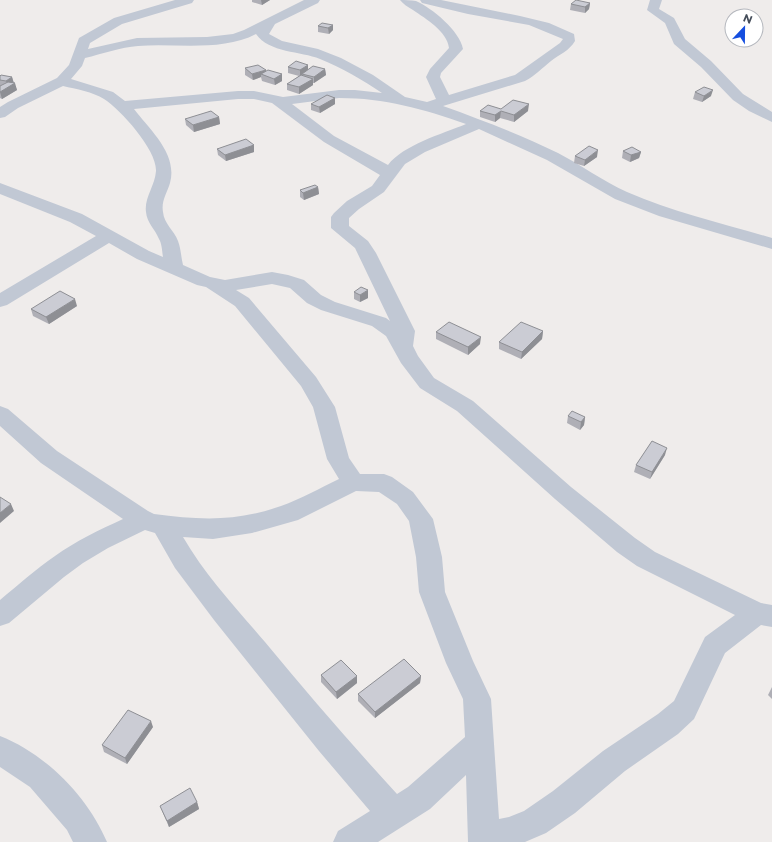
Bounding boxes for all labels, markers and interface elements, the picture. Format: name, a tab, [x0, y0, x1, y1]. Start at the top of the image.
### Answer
north arrow	[724, 8, 764, 48]
text: N	[741, 11, 754, 27]

